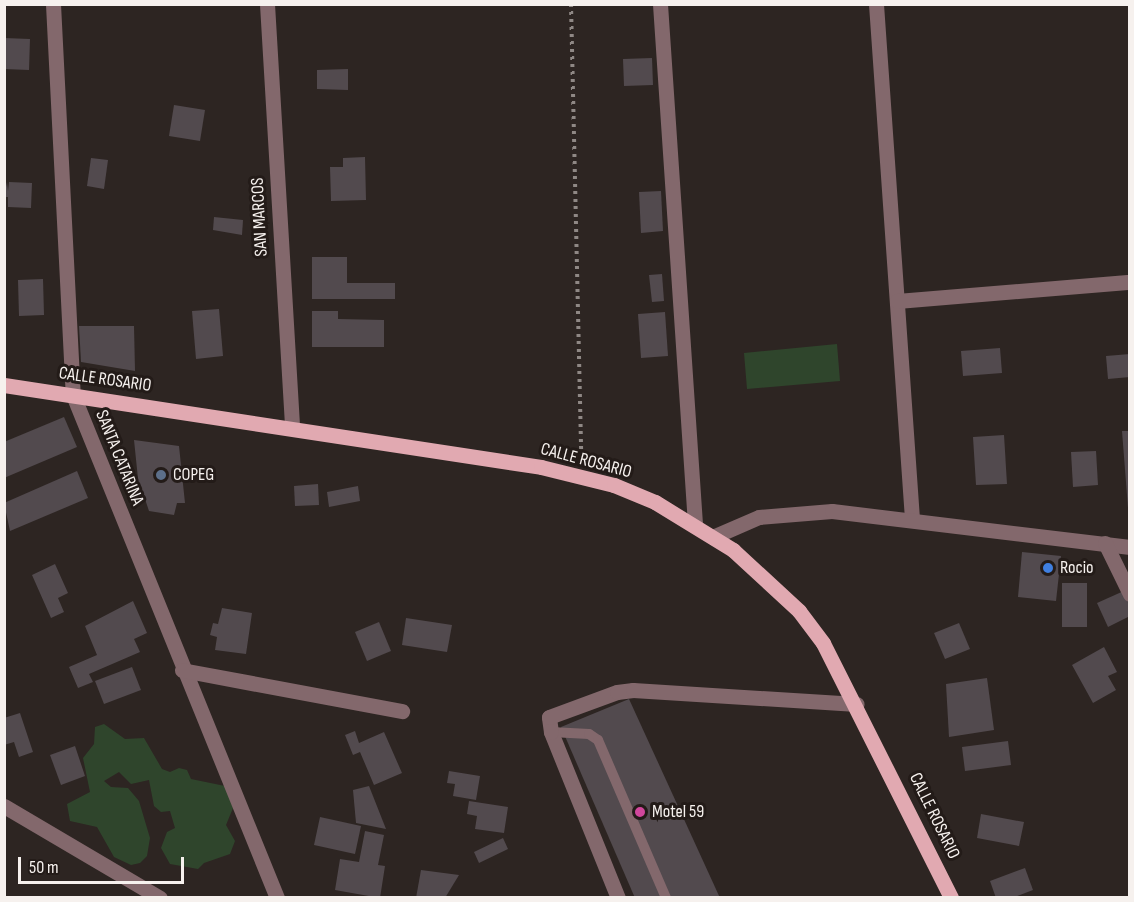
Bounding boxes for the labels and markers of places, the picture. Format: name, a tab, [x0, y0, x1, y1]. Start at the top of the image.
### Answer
place label: COPEG	[173, 464, 214, 486]
marker: COPEG	[154, 468, 168, 482]
place label: Rocio	[1060, 557, 1094, 579]
marker: Rocio	[1041, 561, 1055, 575]
place label: Motel 59	[652, 801, 704, 823]
marker: Motel 59	[633, 805, 647, 819]

